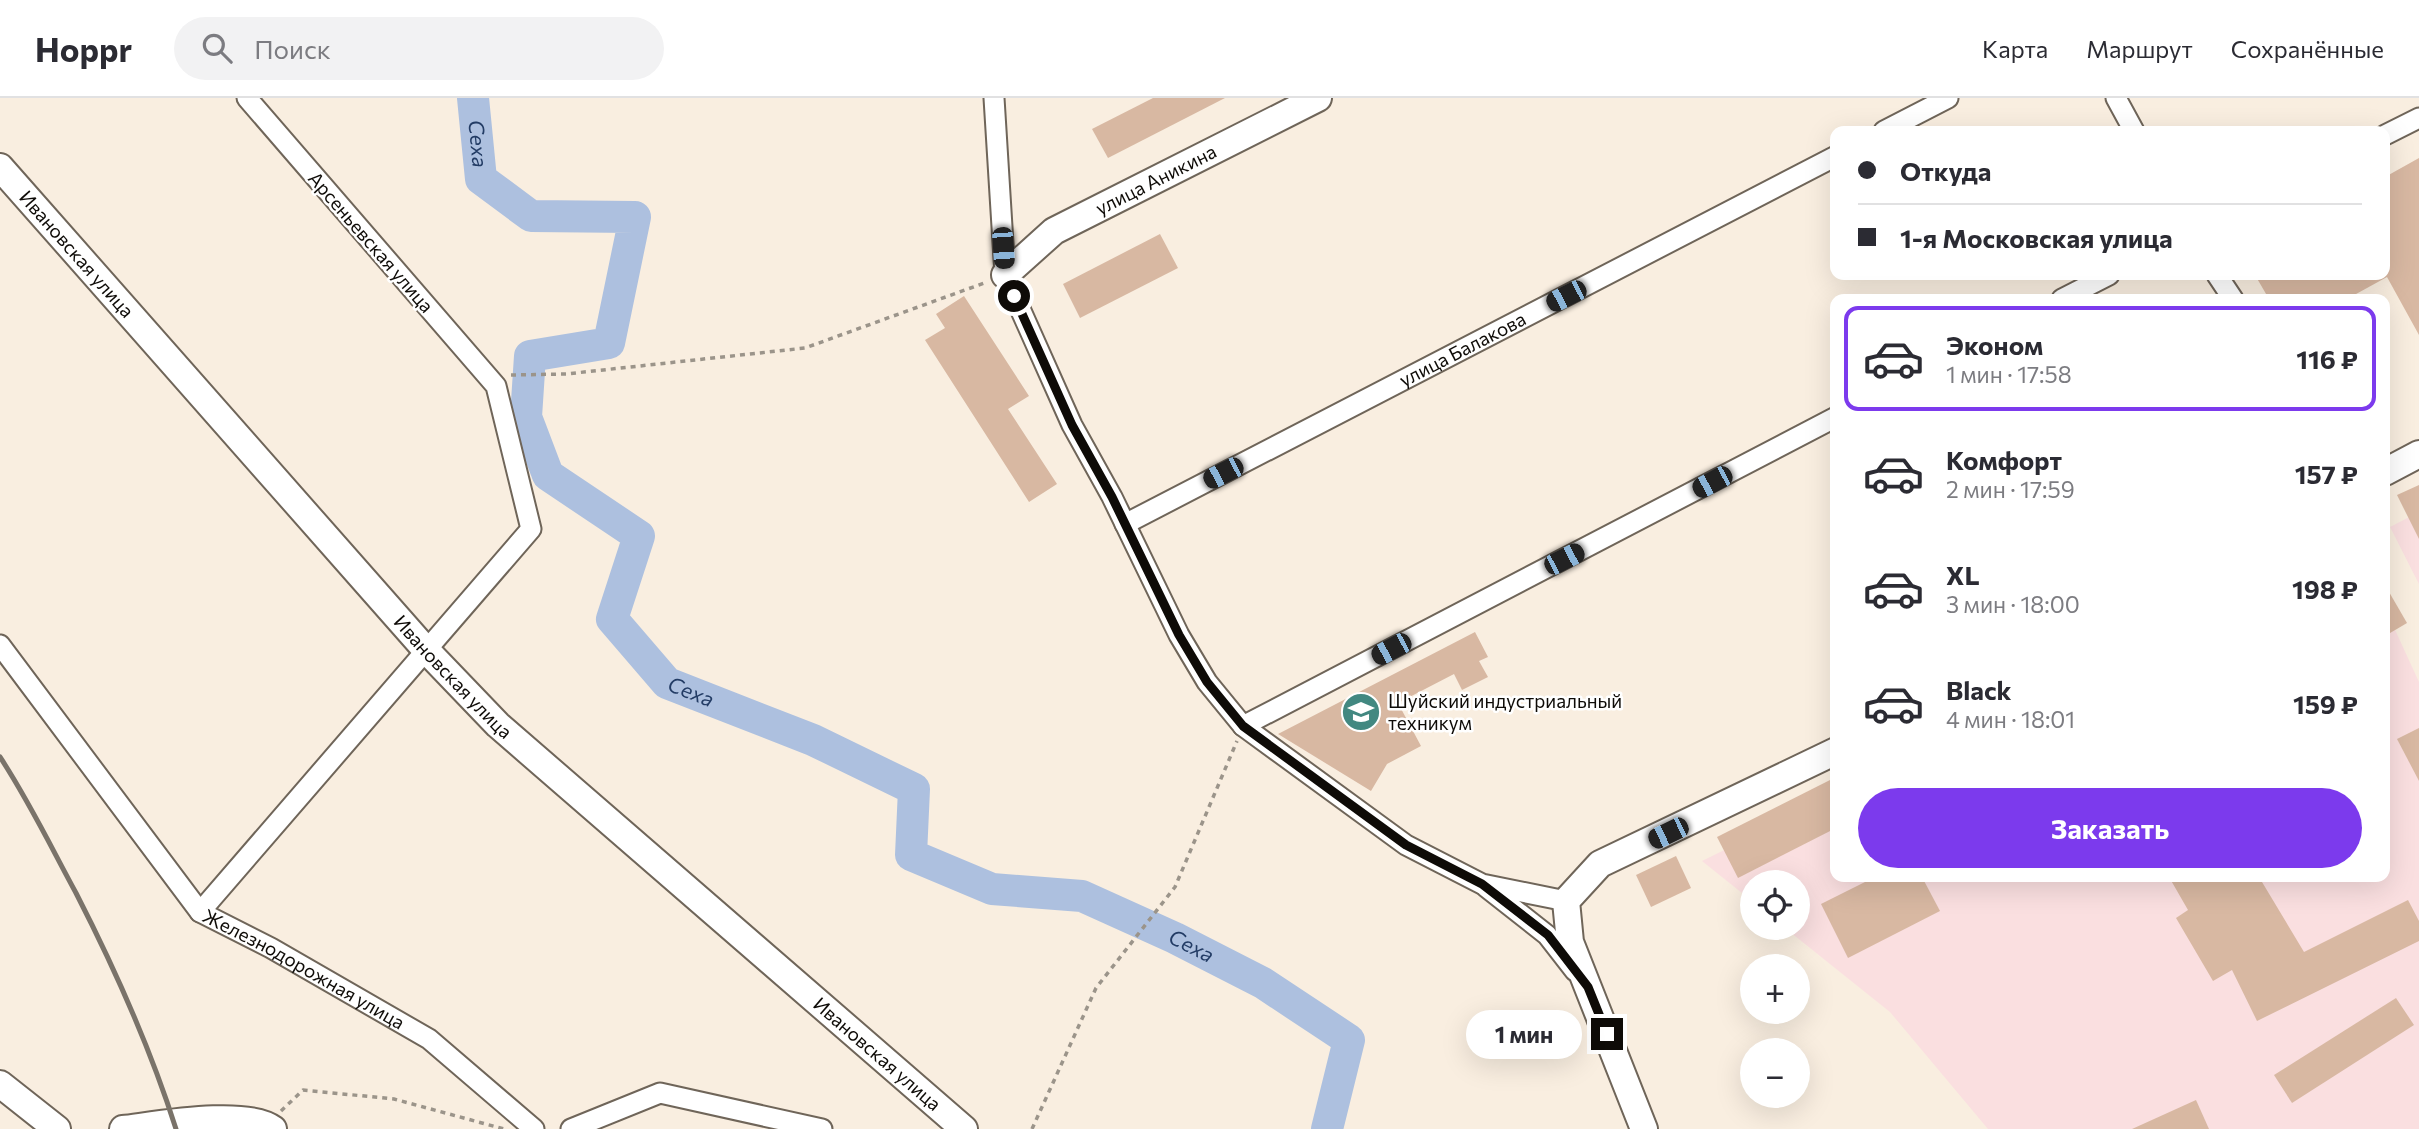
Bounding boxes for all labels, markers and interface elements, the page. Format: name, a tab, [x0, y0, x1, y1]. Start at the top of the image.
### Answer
search box	[174, 17, 664, 80]
text: Hoppr	[35, 28, 132, 69]
icon: search	[198, 29, 236, 67]
text: Поиск	[254, 33, 331, 64]
text: Карта	[1982, 34, 2048, 63]
text: Маршрут	[2086, 34, 2193, 63]
text: Сохранённые	[2231, 34, 2384, 63]
water label: Сеха	[464, 119, 494, 169]
street label: улица Аникина	[1091, 139, 1220, 219]
text: Откуда	[1900, 155, 1991, 186]
street label: Арсеньевская улица	[304, 166, 439, 317]
street label: Ивановская улица	[15, 185, 139, 322]
text: 1-я Московская улица	[1900, 222, 2172, 253]
car	[992, 226, 1015, 270]
car	[1543, 277, 1590, 315]
route start	[998, 280, 1030, 312]
street label: улица Балакова	[1395, 307, 1529, 391]
icon: car	[1862, 327, 1925, 390]
text: Эконом	[1946, 329, 2043, 360]
text: 116 ₽	[2296, 343, 2358, 374]
text: 1 мин · 17:58	[1946, 360, 2072, 388]
icon: car	[1862, 442, 1925, 505]
text: Комфорт	[1946, 444, 2062, 475]
car	[1200, 454, 1247, 492]
text: 157 ₽	[2295, 458, 2358, 489]
car	[1689, 463, 1736, 501]
text: 2 мин · 17:59	[1946, 475, 2075, 503]
car	[1541, 540, 1588, 578]
icon: car	[1862, 557, 1925, 620]
text: XL	[1946, 559, 1980, 590]
text: 198 ₽	[2292, 573, 2358, 604]
text: 3 мин · 18:00	[1946, 590, 2080, 618]
street label: Ивановская улица	[389, 610, 517, 743]
car	[1368, 630, 1415, 668]
water label: Сеха	[664, 671, 718, 711]
icon: car	[1862, 672, 1925, 735]
text: Black	[1946, 674, 2012, 705]
text: 159 ₽	[2293, 688, 2358, 719]
place label: Шуйский индустриальный техникум	[1388, 689, 1622, 734]
school or university icon: Шуйский индустриальный техникум	[1340, 691, 1382, 733]
text: 4 мин · 18:01	[1946, 705, 2075, 733]
button: Заказать	[1858, 788, 2362, 868]
car	[1645, 814, 1692, 852]
map controls	[1740, 870, 1810, 1108]
button: locate	[1740, 870, 1810, 940]
street label: Железнодорожная улица	[199, 903, 409, 1034]
water label: Сеха	[1165, 923, 1219, 967]
button: +	[1740, 954, 1810, 1024]
street label: Ивановская улица	[809, 992, 946, 1115]
callout: 1 мин	[1467, 1010, 1582, 1058]
route end	[1591, 1018, 1623, 1050]
text: 1 мин	[1495, 1020, 1553, 1048]
button: −	[1740, 1038, 1810, 1108]

